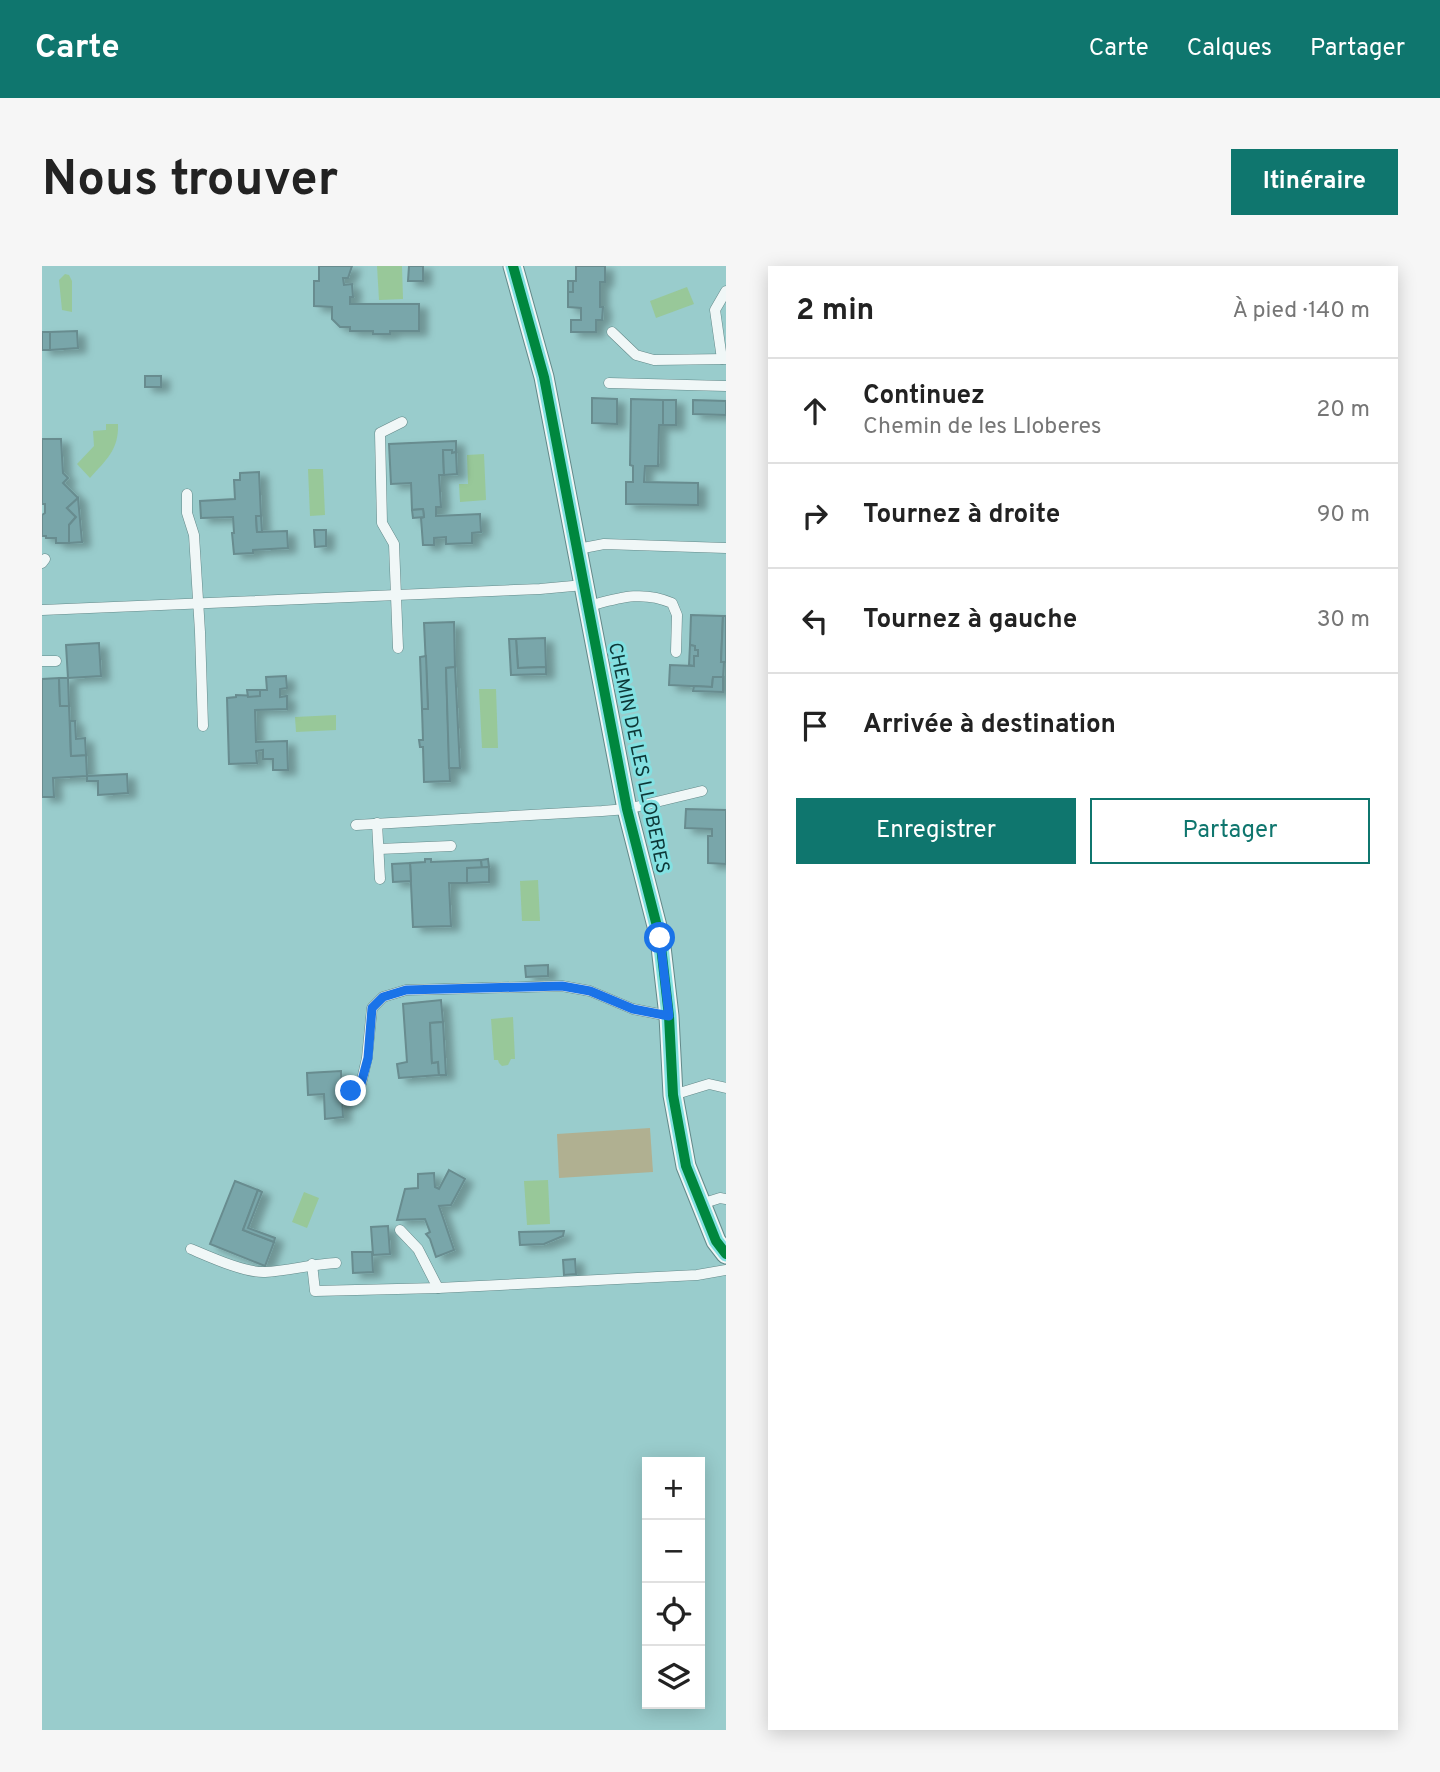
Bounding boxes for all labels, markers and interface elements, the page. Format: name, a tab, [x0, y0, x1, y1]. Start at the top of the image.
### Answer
text: Carte	[35, 28, 120, 70]
text: Carte	[1089, 34, 1149, 64]
text: Calques	[1187, 34, 1272, 64]
text: Partager	[1310, 34, 1405, 64]
button: Itinéraire	[1231, 149, 1398, 215]
text: Nous trouver	[42, 151, 338, 213]
text: 2 min	[796, 293, 874, 330]
text: À pied · 140 m	[1232, 297, 1370, 326]
text: Continuez	[863, 380, 985, 413]
icon: ahead	[796, 392, 834, 430]
text: 20 m	[1316, 396, 1370, 425]
text: Chemin de les Lloberes	[863, 413, 1101, 442]
icon: right	[796, 497, 834, 535]
text: Tournez à droite	[863, 499, 1060, 532]
text: 90 m	[1317, 501, 1370, 530]
icon: left	[796, 602, 834, 640]
text: Tournez à gauche	[863, 604, 1077, 637]
text: 30 m	[1317, 606, 1370, 635]
street label: CHEMIN DE LES LLOBERES	[602, 640, 674, 876]
icon: arrive	[796, 707, 834, 745]
text: Arrivée à destination	[863, 709, 1116, 742]
button: Enregistrer	[796, 798, 1076, 864]
button: Partager	[1090, 798, 1370, 864]
route start	[644, 922, 675, 953]
route end	[335, 1075, 366, 1106]
map controls	[642, 1457, 705, 1709]
button: +	[642, 1457, 705, 1520]
button: −	[642, 1520, 705, 1583]
button: locate	[642, 1583, 705, 1646]
button: layers	[642, 1646, 705, 1709]

